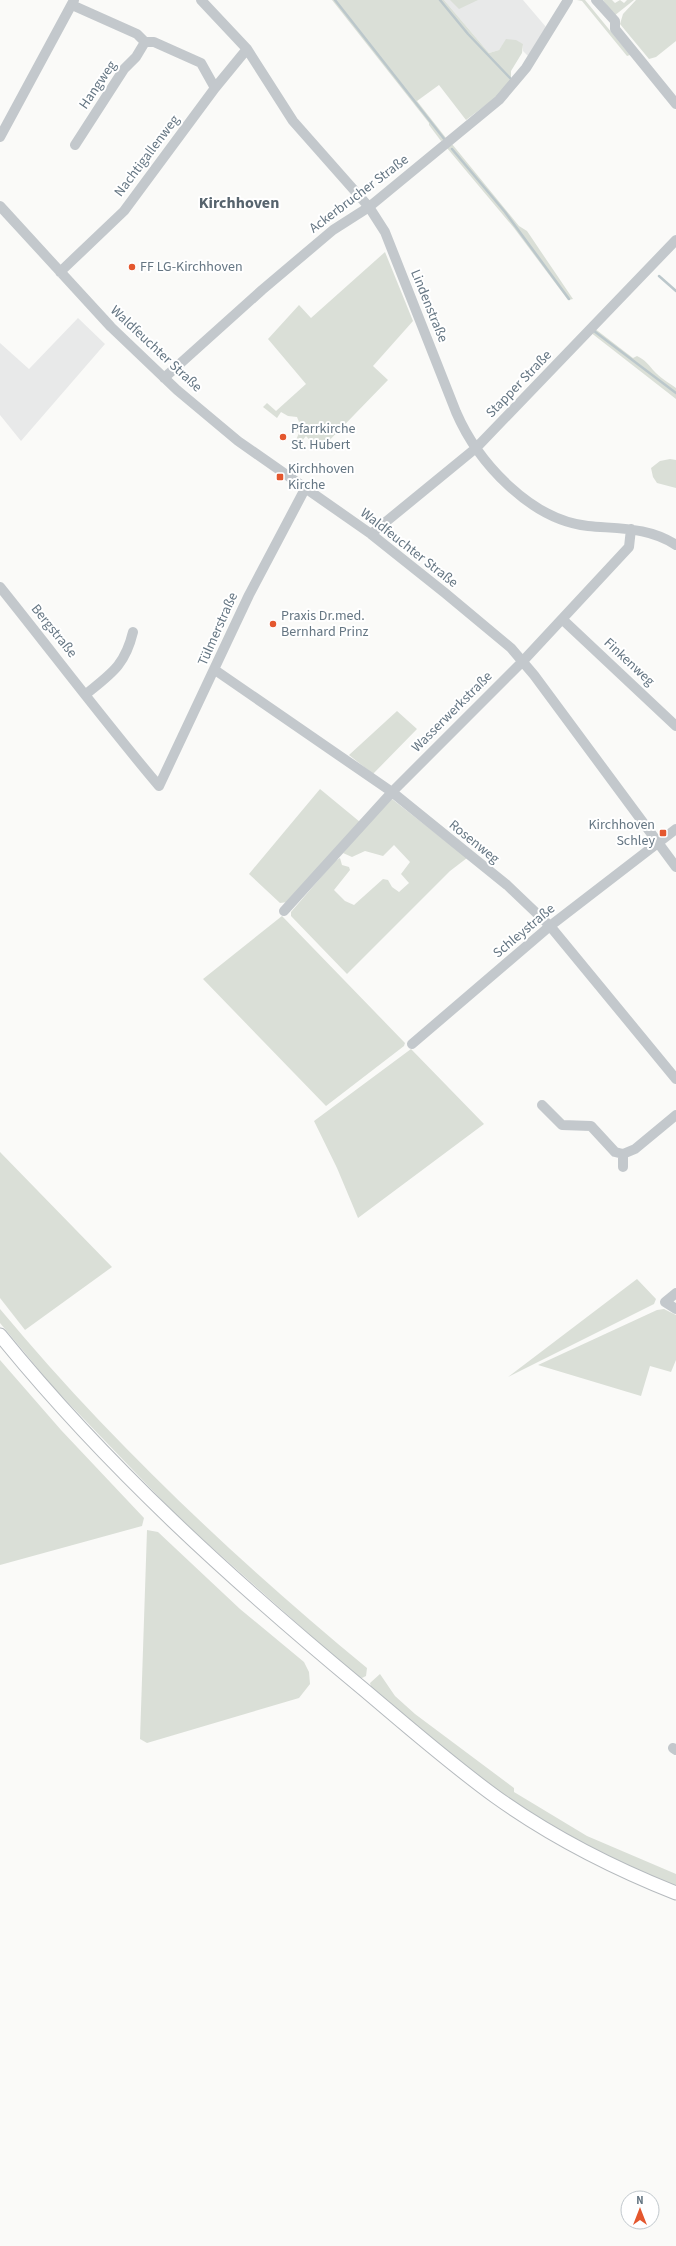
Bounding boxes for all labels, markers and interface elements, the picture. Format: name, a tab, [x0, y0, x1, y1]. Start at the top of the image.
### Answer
street label: Hangweg	[74, 57, 122, 113]
street label: Nachtigallenweg	[110, 111, 184, 201]
street label: Ackerbrucher Straße	[305, 150, 413, 238]
district label: Kirchhoven	[199, 192, 279, 214]
place label: FF LG-Kirchhoven	[140, 257, 243, 277]
marker: FF LG-Kirchhoven	[127, 262, 137, 272]
street label: Lindenstraße	[405, 266, 453, 346]
street label: Waldfeuchter Straße	[106, 301, 206, 397]
street label: Stapper Straße	[482, 346, 557, 422]
place label: Pfarrkirche St. Hubert	[291, 419, 356, 455]
marker: Pfarrkirche St. Hubert	[278, 432, 288, 442]
place label: Kirchhoven Kirche	[288, 459, 355, 495]
marker: Kirchhoven Kirche	[275, 472, 285, 482]
street label: Waldfeuchter Straße	[356, 503, 462, 593]
street label: Tülmerstraße	[193, 589, 243, 669]
street label: Bergstraße	[26, 600, 82, 662]
place label: Praxis Dr.med. Bernhard Prinz	[281, 606, 369, 642]
marker: Praxis Dr.med. Bernhard Prinz	[268, 619, 278, 629]
street label: Finkenweg	[599, 633, 659, 691]
street label: Wasserwerkstraße	[407, 667, 497, 757]
street label: Rosenweg	[444, 815, 504, 869]
place label: Kirchhoven Schley	[588, 815, 655, 851]
marker: Kirchhoven Schley	[658, 828, 668, 838]
street label: Schleystraße	[489, 899, 559, 963]
north arrow	[620, 2190, 660, 2230]
text: N	[636, 2193, 644, 2208]

